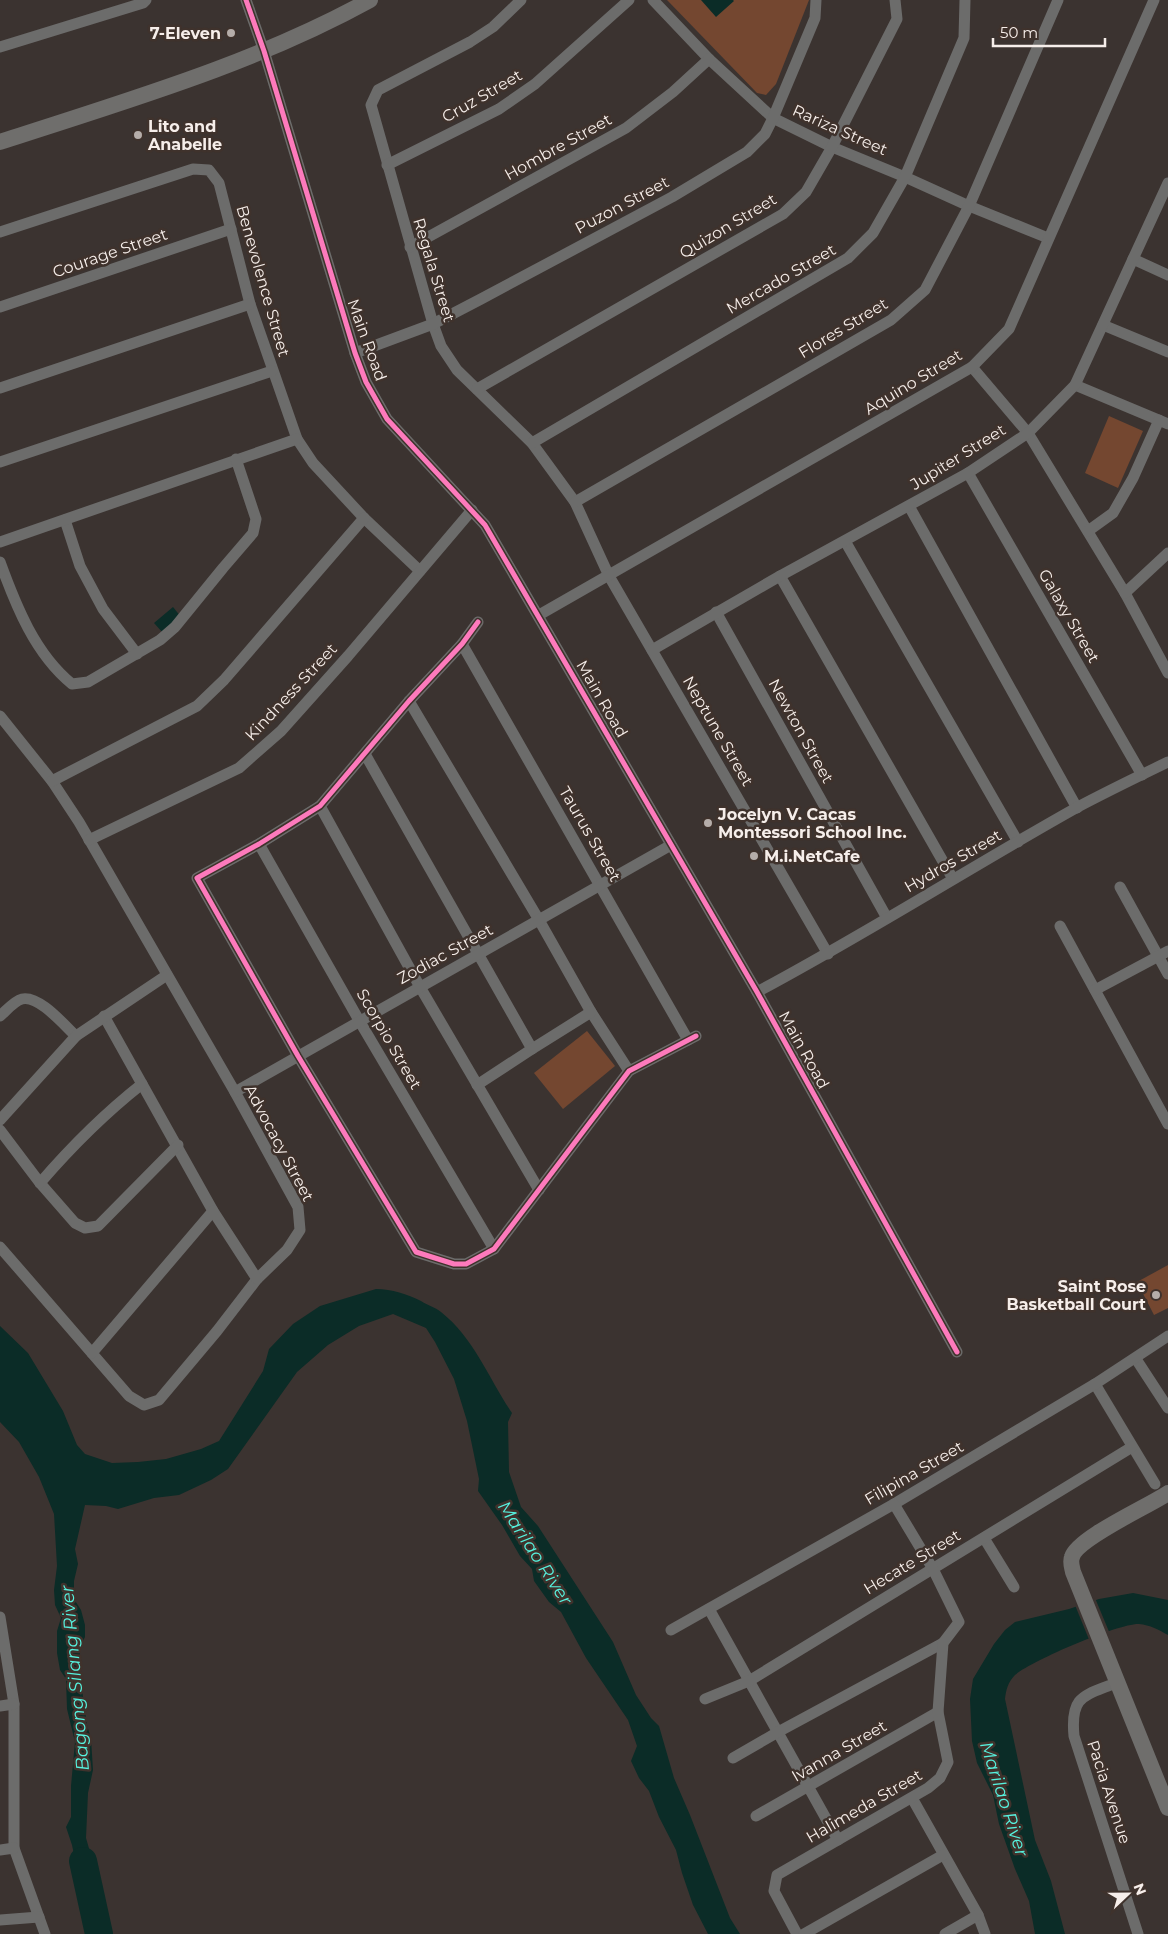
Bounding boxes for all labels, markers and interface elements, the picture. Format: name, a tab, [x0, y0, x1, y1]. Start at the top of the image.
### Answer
scale bar	[993, 15, 1106, 47]
text: 50 m	[1000, 23, 1038, 42]
place label: 7-Eleven	[150, 24, 221, 43]
marker: 7-Eleven	[225, 27, 237, 39]
street label: Cruz Street	[439, 65, 526, 127]
street label: Rariza Street	[790, 101, 891, 160]
street label: Hombre Street	[501, 110, 615, 184]
place label: Lito and Anabelle	[147, 117, 222, 154]
marker: Lito and Anabelle	[132, 129, 144, 141]
street label: Puzon Street	[572, 172, 673, 238]
street label: Quizon Street	[676, 189, 780, 262]
street label: Benevolence Street	[232, 203, 294, 359]
street label: Regala Street	[409, 216, 459, 325]
street label: Courage Street	[50, 224, 170, 282]
street label: Mercado Street	[723, 240, 839, 318]
street label: Flores Street	[795, 294, 891, 362]
street label: Main Road	[343, 296, 391, 384]
street label: Aquino Street	[861, 345, 966, 419]
street label: Jupiter Street	[906, 420, 1010, 494]
street label: Galaxy Street	[1035, 566, 1104, 667]
street label: Kindness Street	[241, 639, 341, 745]
street label: Main Road	[572, 657, 632, 741]
street label: Neptune Street	[679, 673, 757, 790]
street label: Newton Street	[765, 676, 838, 787]
street label: Taurus Street	[555, 783, 625, 885]
place label: Jocelyn V. Cacas Montessori School Inc.	[717, 805, 907, 842]
marker: Jocelyn V. Cacas Montessori School Inc.	[702, 817, 714, 829]
street label: Hydros Street	[901, 825, 1005, 896]
place label: M.i.NetCafe	[764, 847, 860, 866]
marker: M.i.NetCafe	[748, 850, 760, 862]
street label: Zodiac Street	[394, 920, 497, 988]
street label: Scorpio Street	[353, 985, 426, 1093]
street label: Main Road	[775, 1008, 833, 1092]
street label: Advocacy Street	[240, 1081, 318, 1205]
place label: Saint Rose Basketball Court	[1006, 1277, 1146, 1314]
marker: Saint Rose Basketball Court	[1150, 1289, 1162, 1301]
street label: Filipina Street	[861, 1437, 967, 1509]
water label: Marilao River	[493, 1497, 577, 1610]
street label: Hecate Street	[860, 1525, 964, 1598]
water label: Bagong Silang River	[56, 1584, 94, 1772]
street label: Ivanna Street	[788, 1716, 890, 1786]
street label: Pacia Avenue	[1083, 1738, 1135, 1846]
water label: Marilao River	[975, 1739, 1033, 1860]
street label: Halimeda Street	[803, 1765, 926, 1847]
north arrow	[1103, 1869, 1153, 1919]
text: N	[1130, 1881, 1151, 1898]

